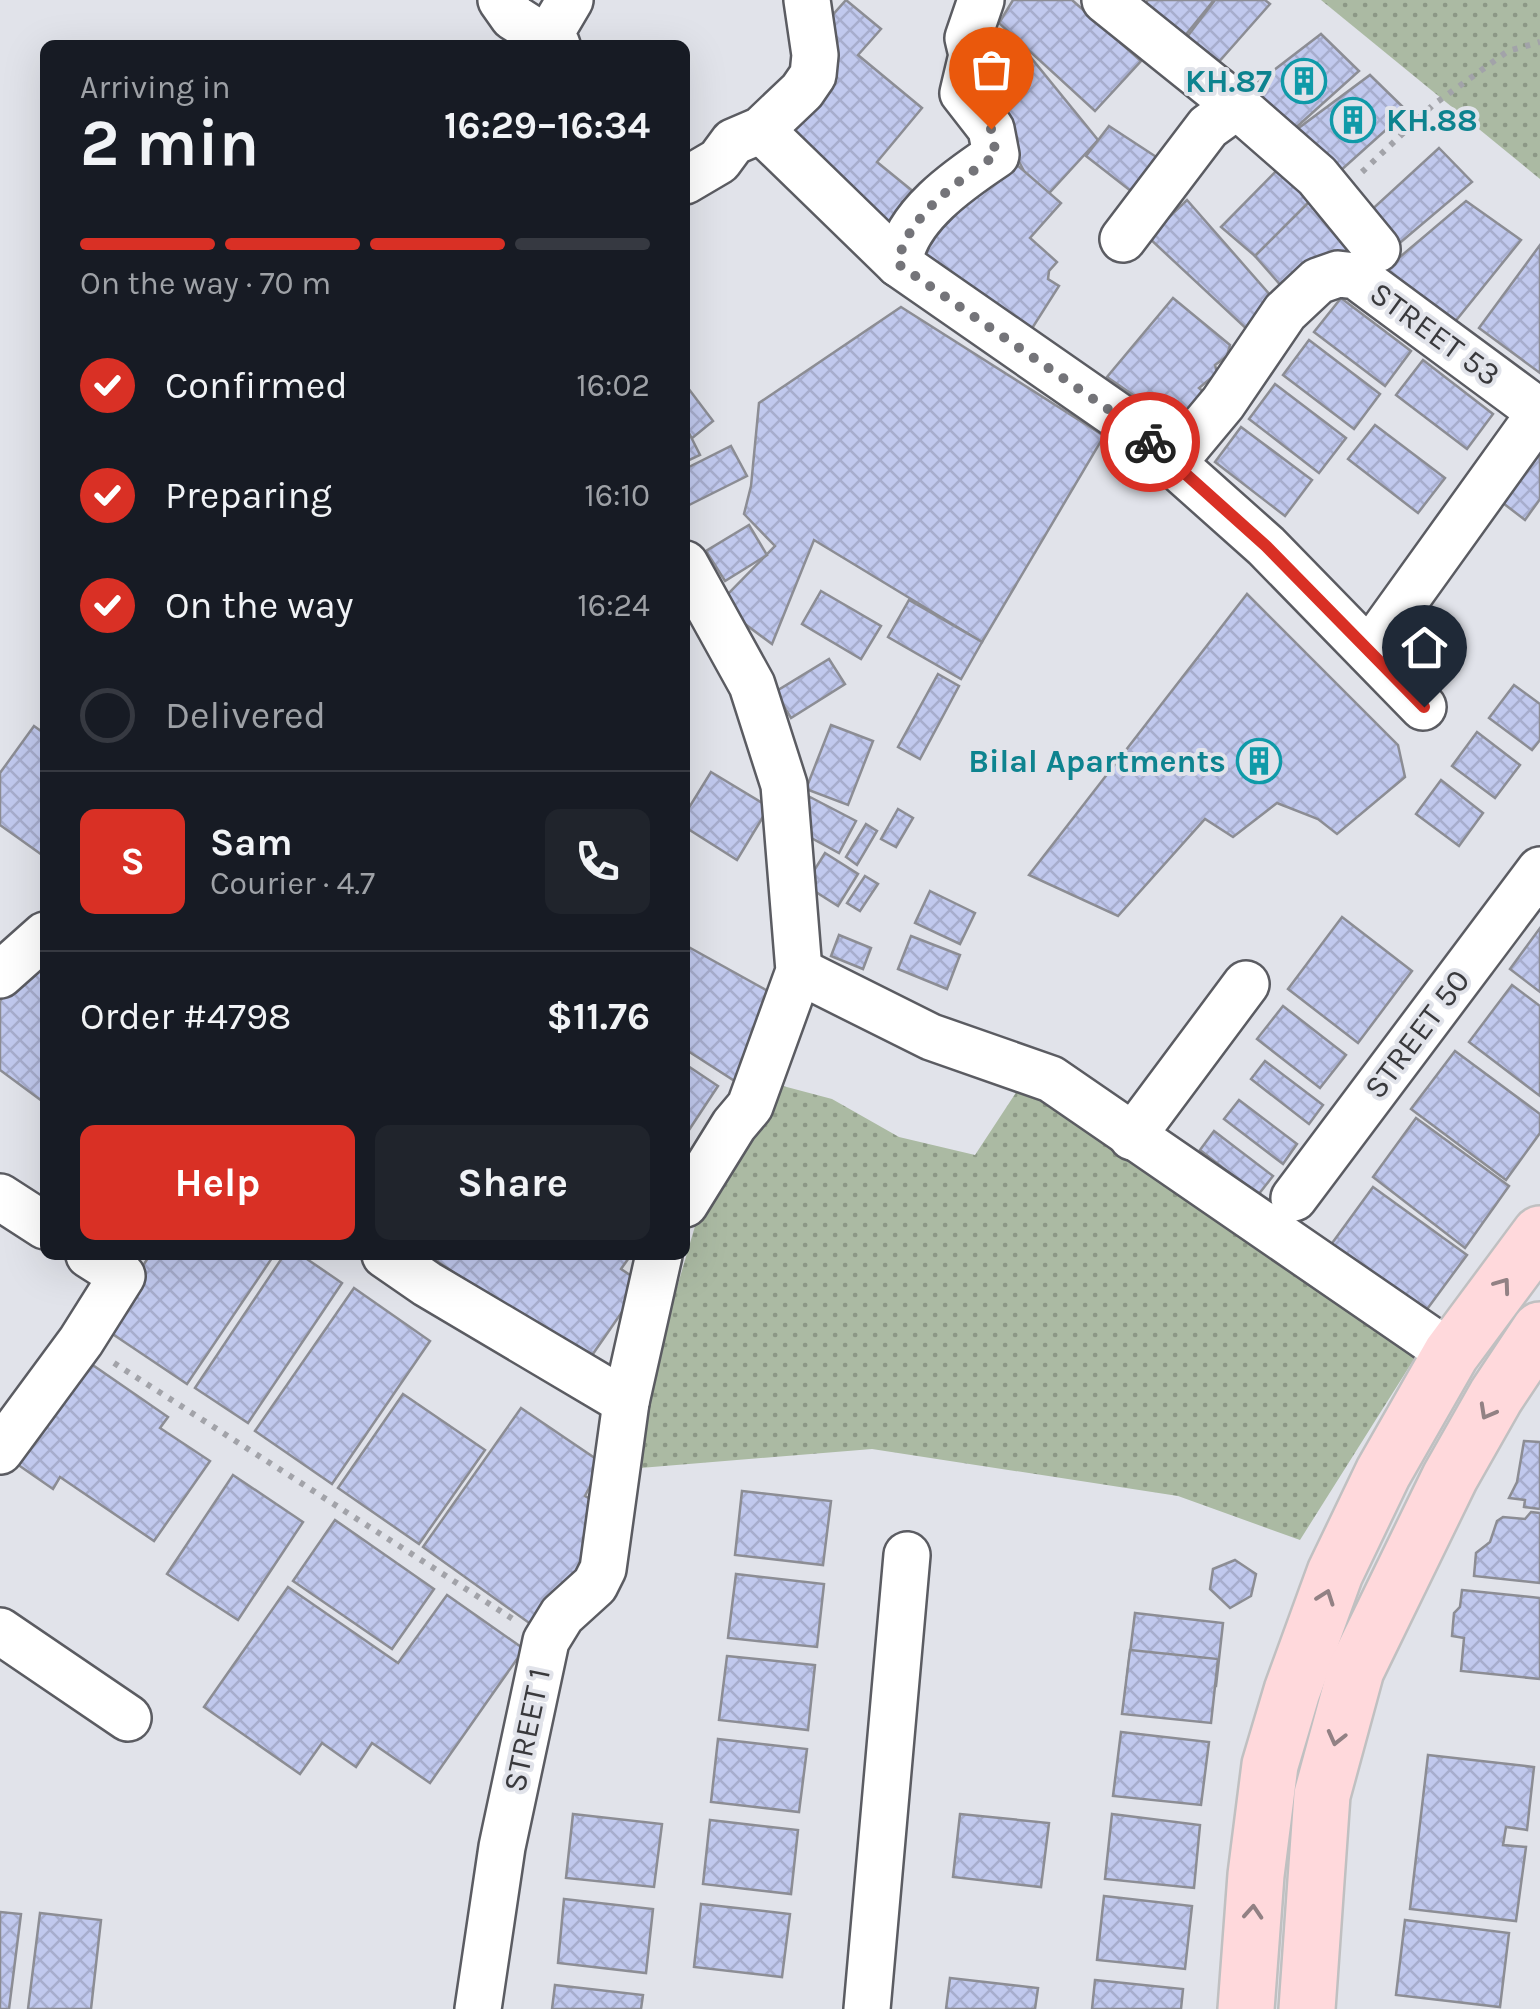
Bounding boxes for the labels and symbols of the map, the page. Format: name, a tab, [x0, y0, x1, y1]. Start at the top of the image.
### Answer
pin	[949, 27, 1034, 130]
building icon: KH.87	[1281, 58, 1327, 104]
place label: KH.87	[1185, 63, 1272, 100]
building icon: KH.88	[1330, 97, 1376, 143]
place label: KH.88	[1386, 102, 1478, 139]
street label: STREET 53	[1363, 275, 1507, 393]
courier	[1100, 392, 1200, 492]
pin	[1382, 605, 1467, 708]
building icon: Bilal Apartments	[1236, 738, 1282, 784]
place label: Bilal Apartments	[968, 743, 1226, 780]
street label: STREET 50	[1357, 962, 1477, 1106]
one-way arrow	[1491, 1278, 1508, 1296]
one-way arrow	[1479, 1401, 1499, 1419]
one-way arrow	[1314, 1589, 1334, 1607]
street label: STREET 1	[496, 1665, 558, 1795]
one-way arrow	[1327, 1729, 1348, 1746]
one-way arrow	[1242, 1903, 1264, 1919]

